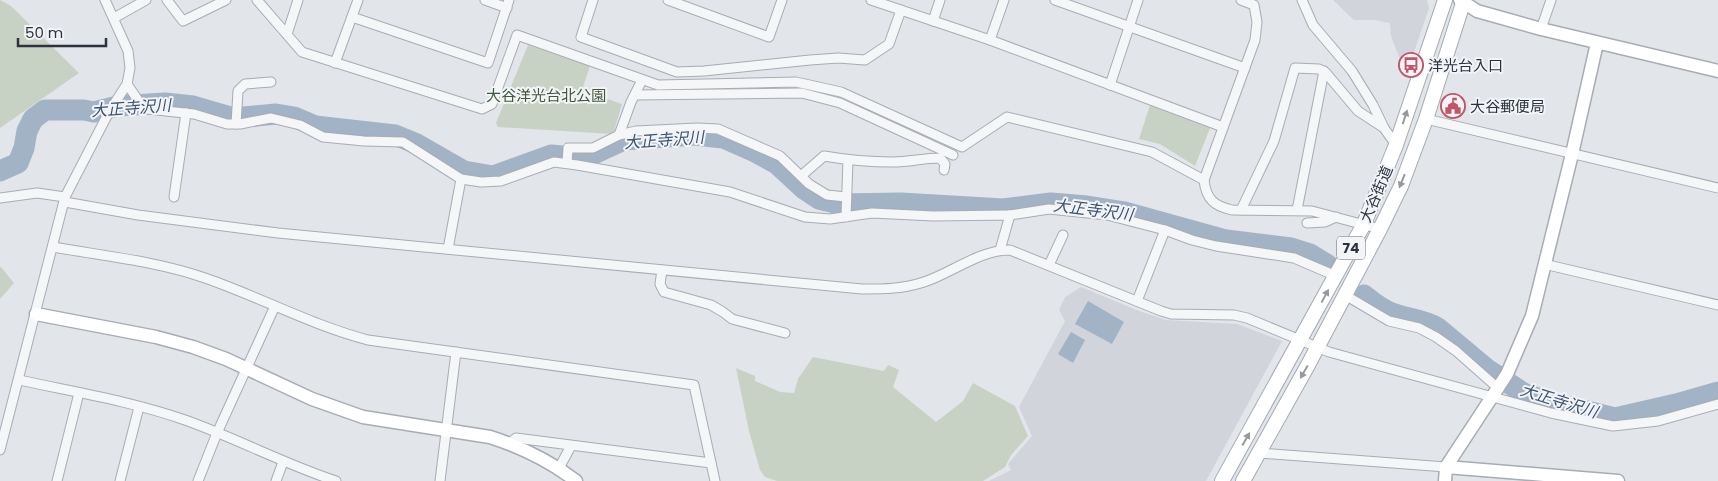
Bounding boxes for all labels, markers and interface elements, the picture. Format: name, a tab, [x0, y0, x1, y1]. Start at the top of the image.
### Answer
scale bar	[18, 15, 105, 47]
text: 50 m	[25, 22, 63, 43]
bus stop icon: 洋光台入口	[1398, 52, 1424, 78]
place label: 洋光台入口	[1428, 55, 1503, 76]
park label: 大谷洋光台北公園	[486, 85, 606, 106]
public building icon: 大谷郵便局	[1440, 93, 1466, 119]
water label: 大正寺沢川	[90, 94, 174, 122]
place label: 大谷郵便局	[1470, 96, 1545, 117]
one-way arrow	[1402, 109, 1409, 124]
water label: 大正寺沢川	[623, 126, 707, 154]
street label: 大谷街道	[1355, 162, 1397, 226]
one-way arrow	[1398, 174, 1406, 188]
water label: 大正寺沢川	[1052, 194, 1136, 227]
road number: 74	[1337, 237, 1365, 260]
one-way arrow	[1321, 289, 1329, 304]
one-way arrow	[1300, 365, 1308, 379]
water label: 大正寺沢川	[1517, 378, 1603, 424]
one-way arrow	[1242, 431, 1250, 446]

